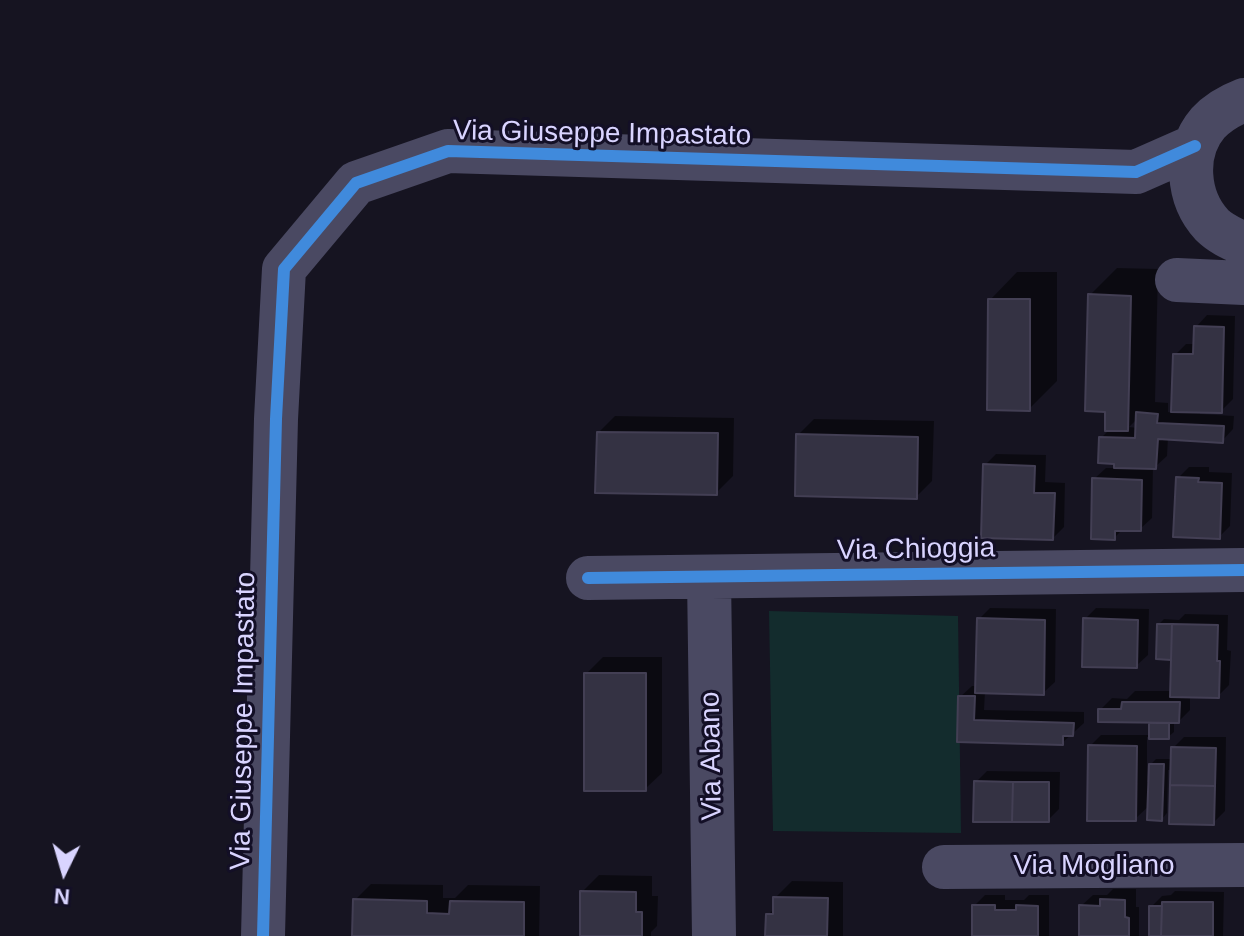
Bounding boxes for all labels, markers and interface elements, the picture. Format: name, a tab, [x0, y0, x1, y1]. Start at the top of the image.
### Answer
street label: Via Giuseppe Impastato	[453, 115, 751, 153]
street label: Via Chioggia	[837, 532, 995, 568]
street label: Via Giuseppe Impastato	[225, 572, 263, 870]
street label: Via Abano	[694, 691, 730, 821]
north arrow	[24, 832, 104, 912]
street label: Via Mogliano	[1013, 849, 1175, 883]
text: N	[53, 883, 71, 910]

